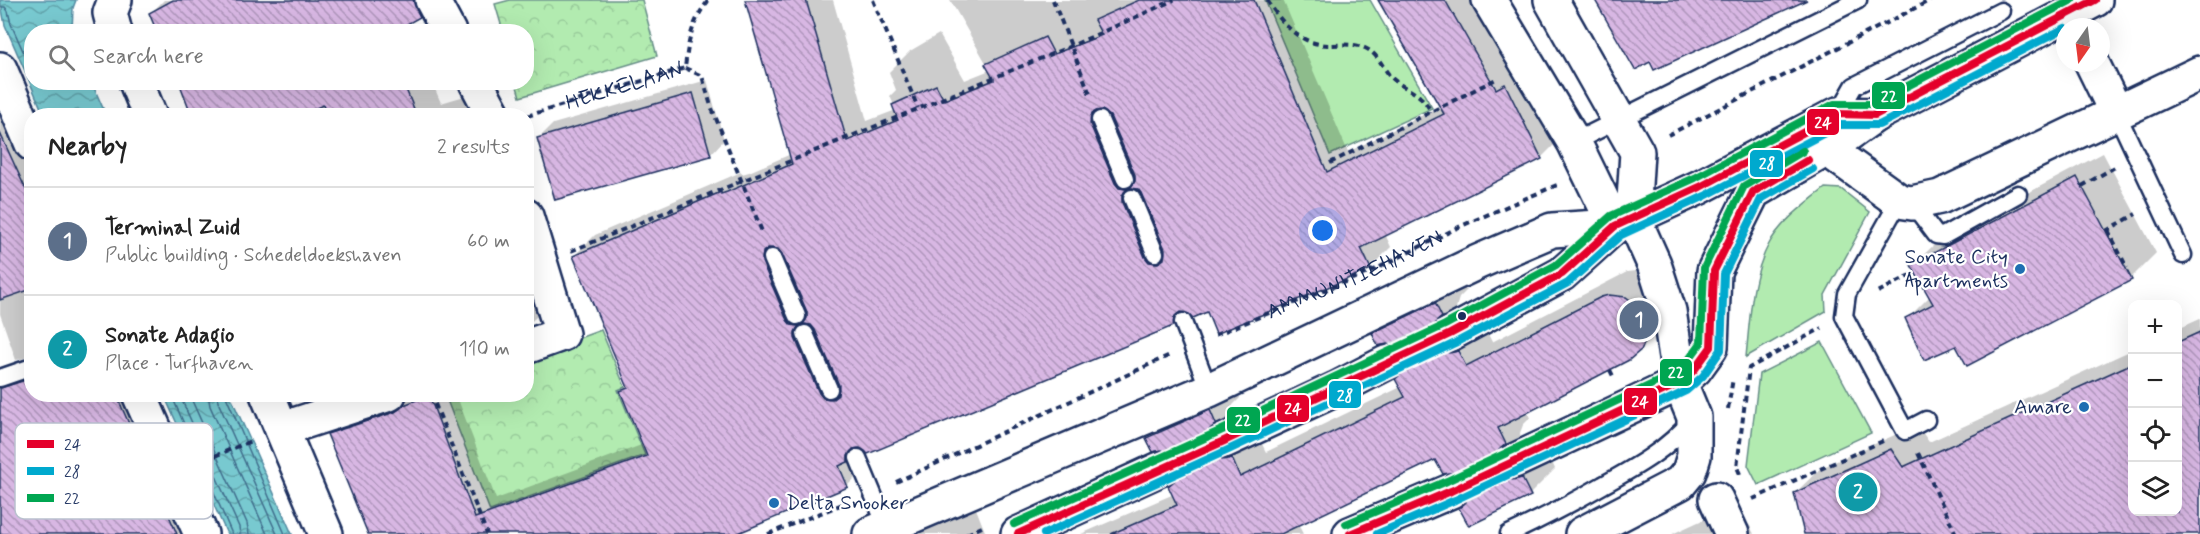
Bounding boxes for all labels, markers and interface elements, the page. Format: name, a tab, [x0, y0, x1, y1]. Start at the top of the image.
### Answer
north arrow	[2056, 18, 2110, 72]
search box	[24, 24, 534, 90]
icon: search	[45, 41, 78, 74]
text: Search here	[93, 43, 204, 71]
street label: HEKKELAAN	[562, 55, 687, 117]
line badge: 22	[1871, 81, 1906, 110]
text: 22	[1881, 87, 1897, 108]
line badge: 24	[1806, 108, 1840, 136]
text: 24	[1814, 113, 1832, 134]
text: Nearby	[48, 130, 127, 164]
text: 2 results	[437, 134, 510, 161]
line badge: 28	[1749, 149, 1784, 178]
text: 28	[1759, 154, 1776, 175]
text: Terminal Zuid	[105, 214, 240, 242]
your location	[1308, 216, 1337, 245]
street label: AMMUNITIEHAVEN	[1263, 224, 1447, 326]
text: 1	[63, 228, 72, 255]
text: 60 m	[467, 228, 510, 255]
text: Public building · Schedeldoekshaven	[105, 242, 402, 269]
place label: Sonate City Apartments	[1904, 243, 2008, 296]
marker: Sonate City Apartments	[2013, 262, 2027, 276]
pin: 1	[1620, 298, 1658, 342]
map controls	[2128, 300, 2182, 516]
button: +	[2128, 300, 2182, 354]
unlabelled marker	[1456, 310, 1468, 322]
text: Sonate Adagio	[105, 322, 234, 350]
text: 2	[63, 336, 72, 363]
text: 110 m	[459, 336, 510, 363]
text: Place · Turfhaven	[105, 350, 253, 377]
button: −	[2128, 354, 2182, 408]
line badge: 22	[1659, 358, 1693, 387]
text: 22	[1668, 363, 1684, 384]
line badge: 28	[1328, 380, 1362, 409]
text: 28	[1337, 386, 1354, 407]
line badge: 24	[1623, 387, 1658, 416]
text: 24	[1631, 392, 1649, 413]
place label: Amare	[2014, 393, 2072, 421]
line badge: 24	[1276, 394, 1310, 423]
text: 24	[1284, 399, 1302, 420]
marker: Amare	[2077, 400, 2091, 414]
line badge: 22	[1226, 406, 1261, 434]
button: locate	[2128, 408, 2182, 462]
text: 22	[1235, 411, 1251, 432]
legend	[15, 423, 213, 519]
text: 24	[64, 435, 82, 456]
text: 28	[64, 462, 81, 483]
button: layers	[2128, 462, 2182, 516]
pin: 2	[1838, 470, 1878, 514]
text: 22	[64, 489, 80, 510]
place label: Delta Snooker	[786, 489, 909, 517]
marker: Delta Snooker	[767, 496, 781, 510]

